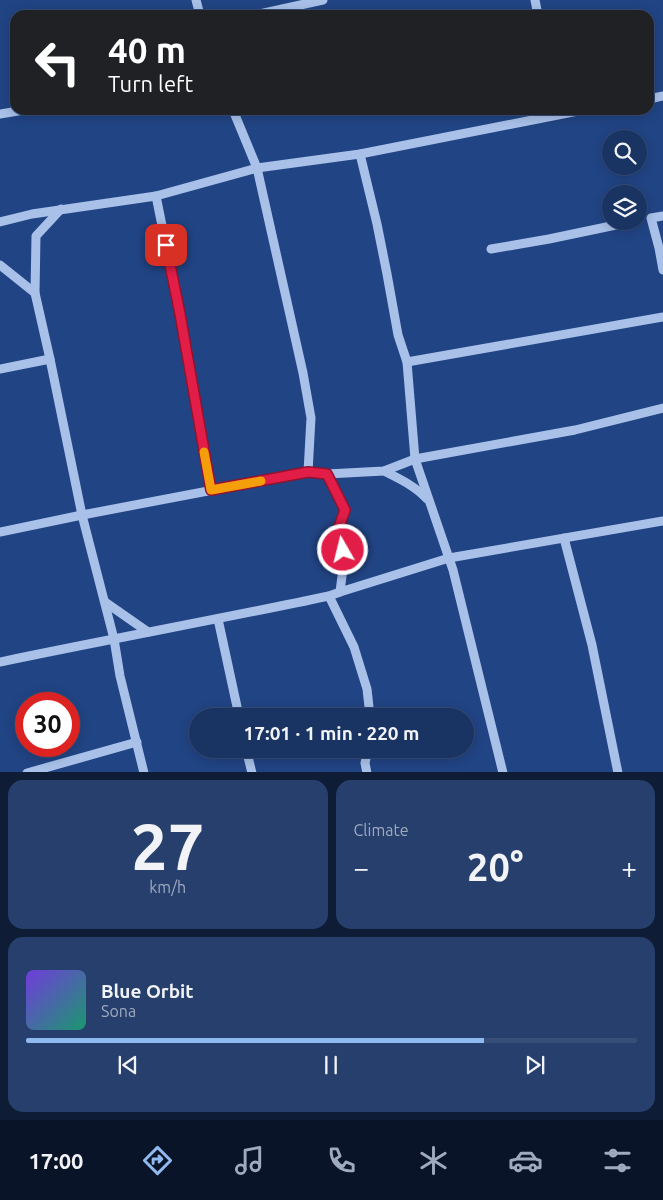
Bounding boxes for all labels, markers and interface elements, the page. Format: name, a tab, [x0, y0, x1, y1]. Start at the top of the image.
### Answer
icon: left	[25, 30, 90, 95]
text: 40 m	[108, 30, 186, 70]
text: Turn left	[108, 71, 193, 96]
map controls	[602, 130, 647, 230]
button: search	[602, 130, 647, 175]
button: layers	[602, 185, 647, 230]
pin	[145, 224, 187, 266]
icon: arrive	[152, 231, 180, 259]
position arrow	[316, 523, 368, 575]
speed limit sign: 30	[15, 692, 80, 757]
text: 17:01 · 1 min · 220 m	[244, 722, 419, 744]
text: 27	[131, 809, 204, 882]
text: Climate	[354, 821, 409, 839]
text: 20°	[467, 846, 523, 888]
text: −	[354, 852, 369, 883]
text: +	[621, 852, 637, 883]
text: km/h	[149, 878, 186, 896]
text: Blue Orbit	[101, 980, 194, 1002]
text: Sona	[101, 1002, 136, 1020]
icon: previous	[114, 1051, 142, 1079]
icon: pause	[317, 1051, 345, 1079]
icon: next	[521, 1051, 549, 1079]
icon: directions	[140, 1143, 175, 1178]
icon: music	[232, 1143, 267, 1178]
icon: phone	[324, 1143, 359, 1178]
icon: climate	[416, 1143, 451, 1178]
icon: car	[508, 1143, 543, 1178]
icon: filters	[600, 1143, 635, 1178]
text: 17:00	[28, 1148, 83, 1173]

